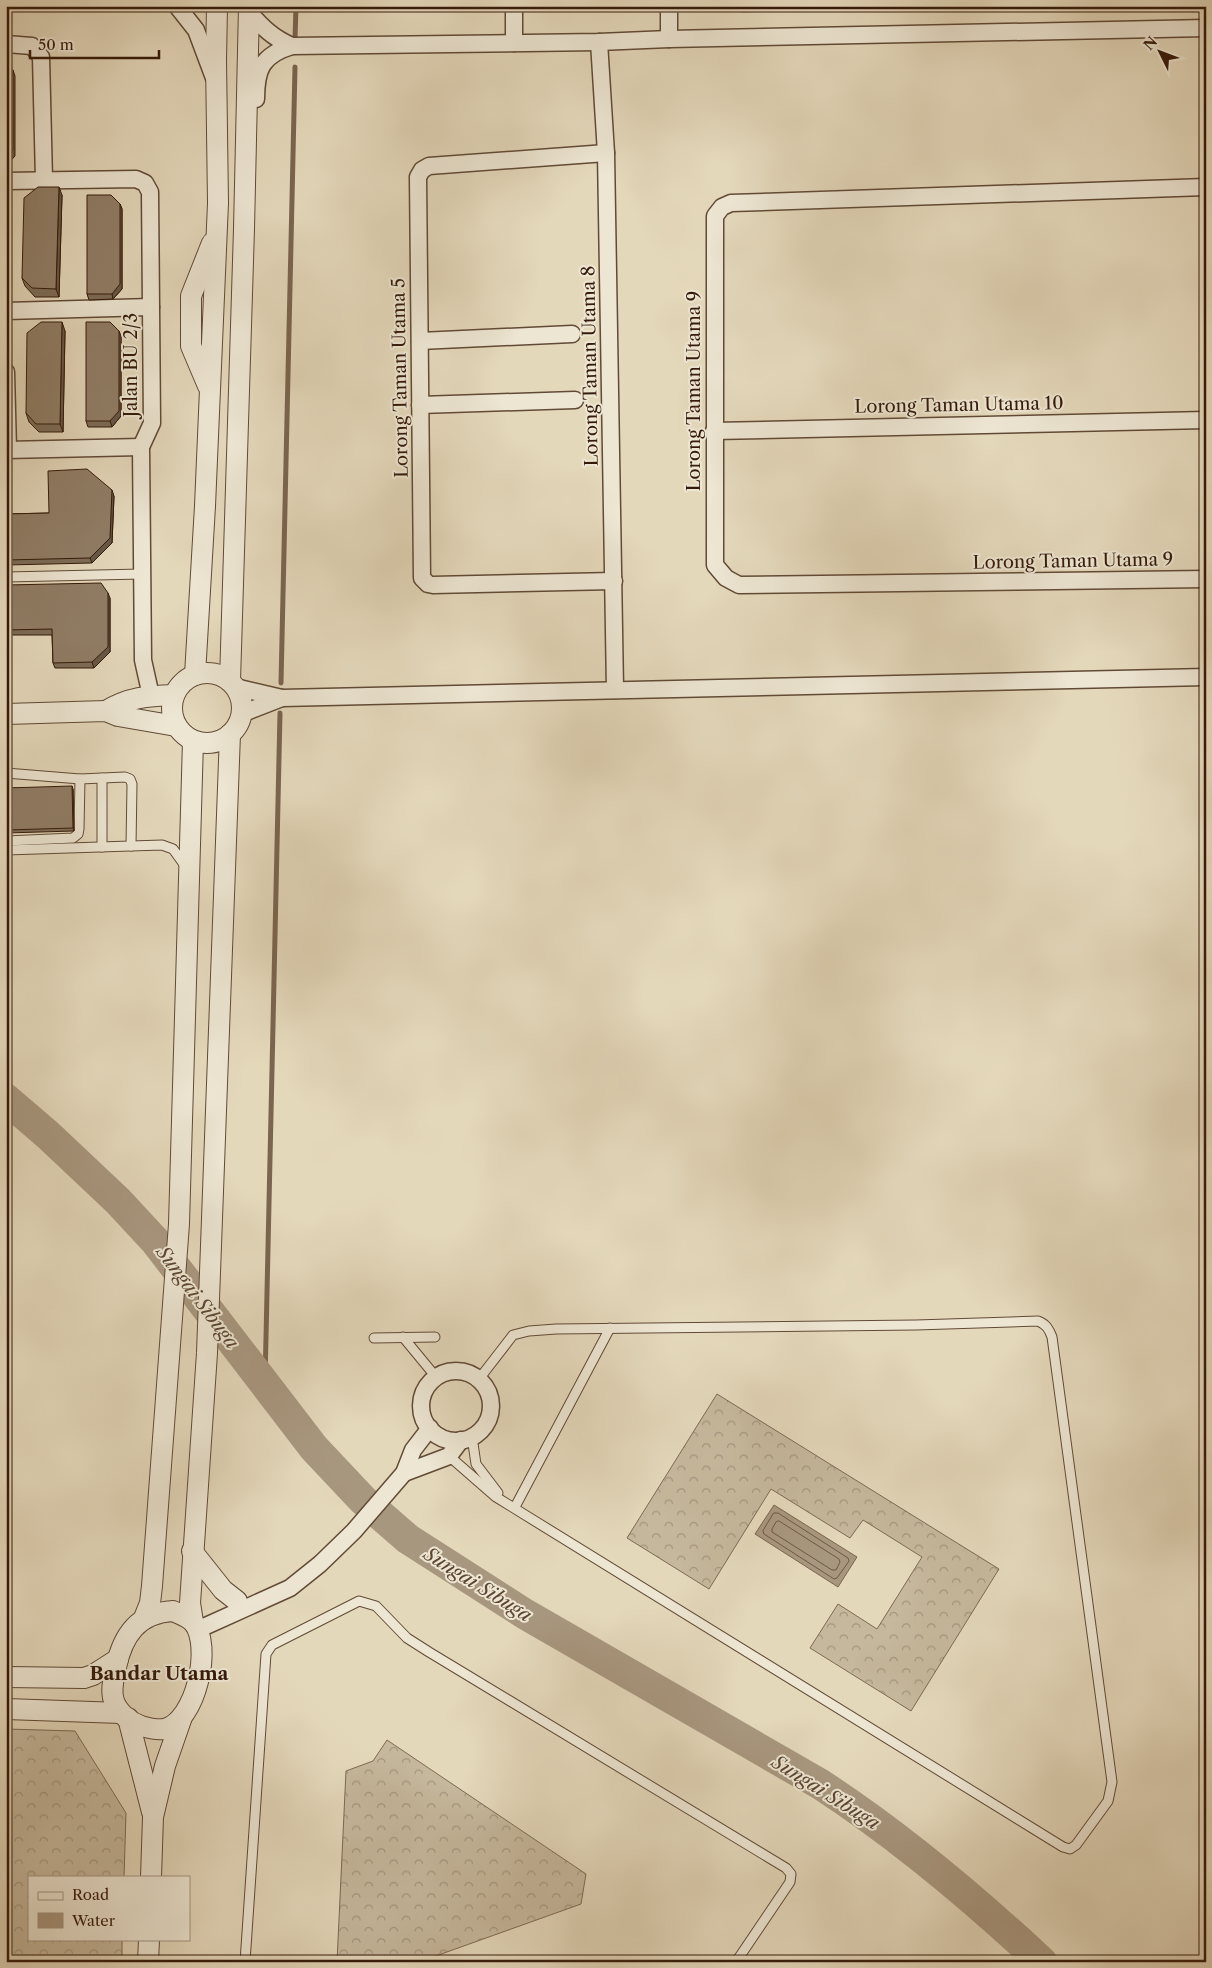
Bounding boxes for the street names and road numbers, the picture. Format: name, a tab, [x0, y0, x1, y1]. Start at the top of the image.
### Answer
street label: Lorong Taman Utama 8	[577, 265, 603, 467]
street label: Lorong Taman Utama 5	[387, 278, 413, 478]
street label: Lorong Taman Utama 9	[683, 291, 705, 491]
street label: Jalan BU 2/3	[120, 313, 142, 420]
street label: Lorong Taman Utama 10	[854, 392, 1064, 418]
street label: Lorong Taman Utama 9	[973, 548, 1173, 574]

